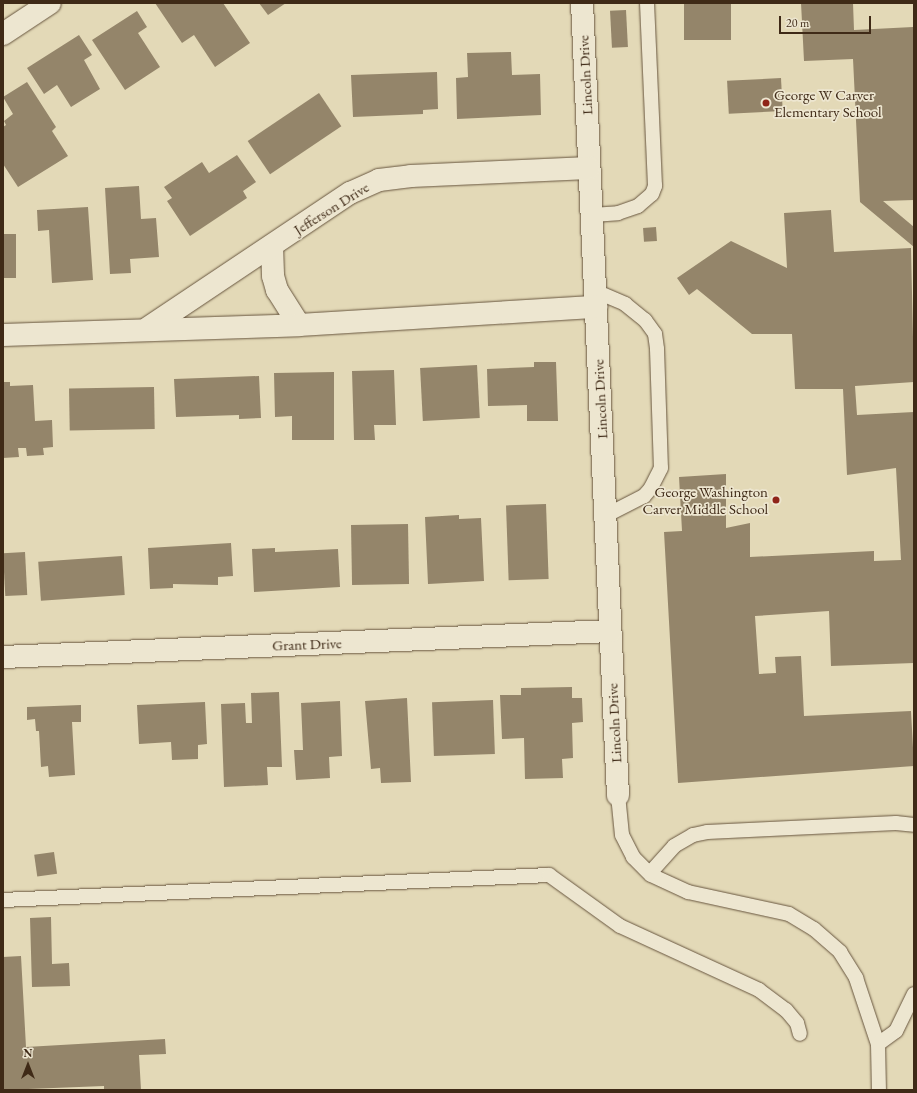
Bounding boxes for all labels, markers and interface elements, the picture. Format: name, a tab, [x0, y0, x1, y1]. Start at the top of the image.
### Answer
scale bar	[781, 8, 873, 34]
text: 20 m	[786, 15, 809, 31]
street label: Lincoln Drive	[574, 35, 596, 115]
place label: George W Carver Elementary School	[774, 85, 882, 120]
marker: George W Carver Elementary School	[761, 98, 771, 108]
street label: Jefferson Drive	[290, 178, 372, 238]
street label: Lincoln Drive	[589, 359, 611, 439]
place label: George Washington Carver Middle School	[642, 482, 768, 517]
marker: George Washington Carver Middle School	[771, 495, 781, 505]
street label: Grant Drive	[272, 634, 342, 654]
street label: Lincoln Drive	[603, 683, 625, 763]
north arrow	[8, 1045, 48, 1085]
text: N	[24, 1046, 32, 1060]

